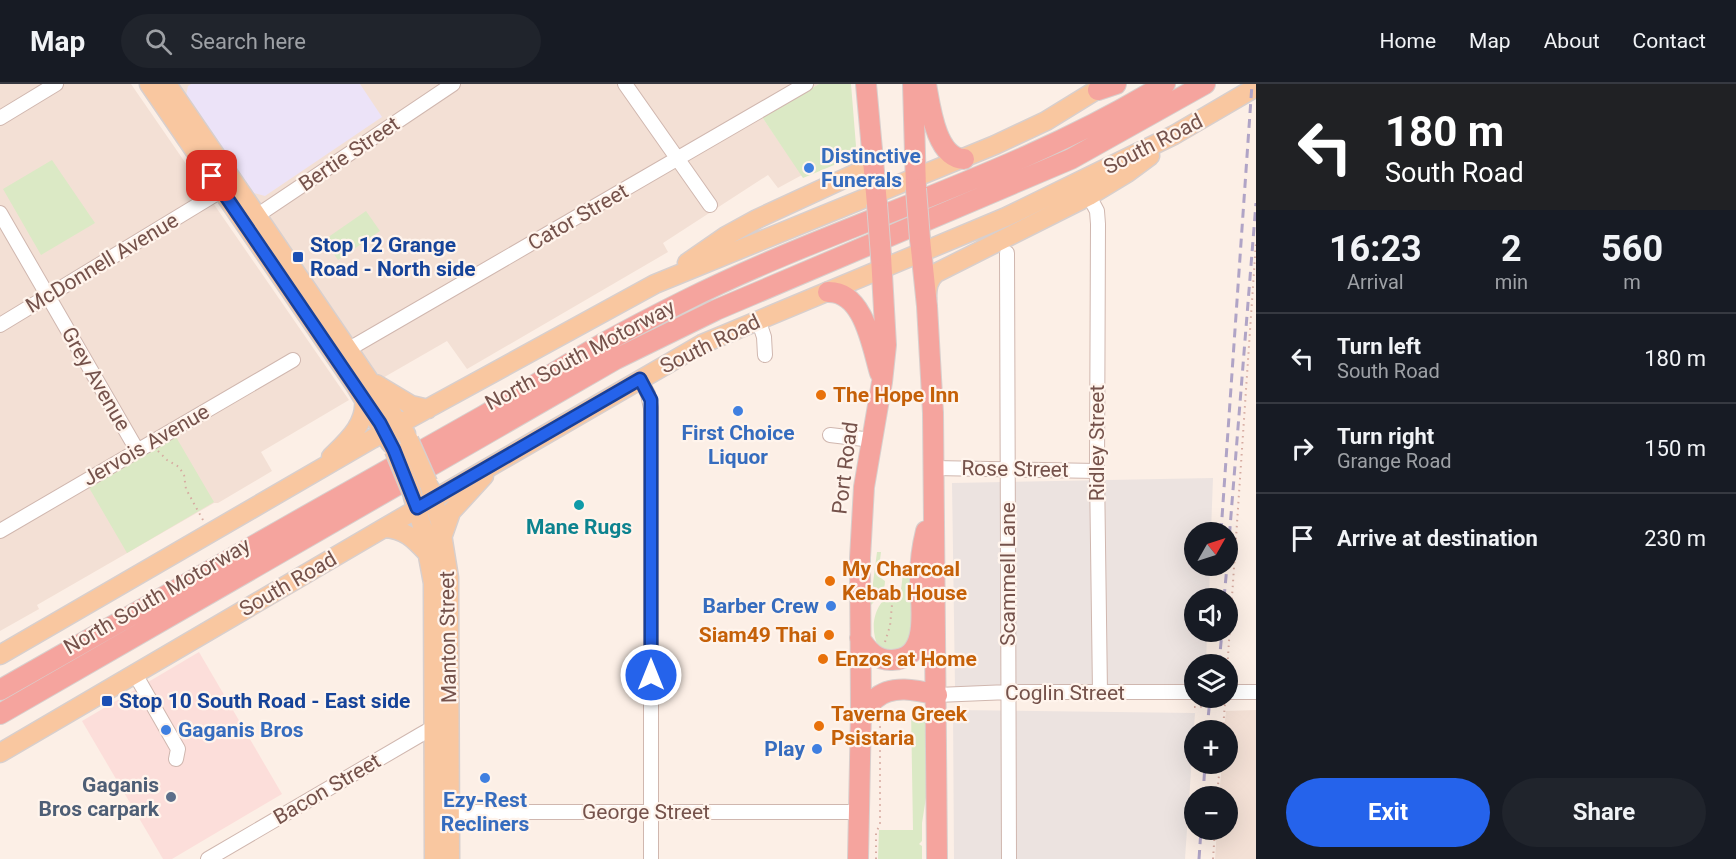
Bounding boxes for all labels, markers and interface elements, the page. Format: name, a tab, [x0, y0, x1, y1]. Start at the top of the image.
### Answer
search box	[121, 14, 541, 68]
text: Map	[30, 25, 85, 58]
icon: search	[142, 25, 175, 58]
text: Search here	[190, 29, 306, 54]
text: Home	[1380, 29, 1436, 53]
text: Map	[1469, 29, 1511, 53]
text: About	[1544, 29, 1600, 53]
text: Contact	[1633, 29, 1706, 53]
text: 180 m	[1385, 107, 1504, 156]
icon: left	[1286, 108, 1364, 186]
street label: South Road	[1100, 109, 1206, 179]
street label: Bertie Street	[294, 112, 404, 196]
place label: Distinctive Funerals	[821, 144, 921, 192]
pin	[186, 150, 237, 201]
text: South Road	[1385, 157, 1524, 189]
icon: arrive	[195, 159, 228, 192]
marker: Distinctive Funerals	[802, 161, 816, 175]
street label: Cator Street	[524, 179, 632, 255]
street label: McDonnell Avenue	[21, 208, 183, 318]
text: 16:23	[1329, 228, 1422, 270]
text: 2	[1501, 228, 1522, 270]
text: 560	[1601, 228, 1663, 270]
place label: Stop 12 Grange Road - North side	[310, 233, 476, 281]
marker: Stop 12 Grange Road - North side	[291, 250, 305, 264]
text: Arrival	[1347, 270, 1404, 294]
text: min	[1495, 270, 1528, 294]
text: m	[1623, 270, 1641, 294]
street label: North South Motorway	[481, 295, 679, 415]
street label: South Road	[656, 310, 764, 378]
street label: Grey Avenue	[57, 323, 135, 435]
text: Turn left	[1337, 334, 1421, 359]
icon: left	[1286, 342, 1319, 375]
text: 180 m	[1644, 346, 1706, 371]
text: South Road	[1337, 359, 1440, 383]
place label: The Hope Inn	[833, 383, 959, 407]
street label: Ridley Street	[1085, 385, 1109, 501]
marker: The Hope Inn	[814, 388, 828, 402]
street label: Jervois Avenue	[79, 399, 213, 491]
marker: First Choice Liquor	[731, 404, 745, 418]
street label: Port Road	[827, 420, 863, 516]
place label: First Choice Liquor	[681, 421, 795, 469]
text: Turn right	[1337, 424, 1434, 449]
icon: right	[1286, 432, 1319, 465]
text: 150 m	[1644, 436, 1706, 461]
text: Grange Road	[1337, 449, 1452, 473]
street label: Rose Street	[961, 456, 1069, 482]
marker: Mane Rugs	[572, 498, 586, 512]
street label: Scammell Lane	[996, 502, 1020, 646]
place label: Mane Rugs	[526, 515, 632, 539]
north arrow	[1184, 522, 1238, 576]
map controls	[1184, 522, 1238, 840]
icon: arrive	[1286, 522, 1319, 555]
text: Arrive at destination	[1337, 526, 1538, 551]
text: 230 m	[1644, 526, 1706, 551]
street label: North South Motorway	[60, 533, 254, 659]
street label: South Road	[235, 547, 341, 621]
place label: My Charcoal Kebab House	[842, 557, 967, 605]
street label: Manton Street	[435, 571, 461, 703]
marker: My Charcoal Kebab House	[823, 574, 837, 588]
button: sound	[1184, 588, 1238, 642]
place label: Barber Crew	[703, 594, 820, 618]
marker: Barber Crew	[824, 599, 838, 613]
place label: Siam49 Thai	[699, 623, 817, 647]
marker: Siam49 Thai	[822, 628, 836, 642]
position arrow	[619, 643, 683, 707]
place label: Enzos at Home	[835, 647, 977, 671]
marker: Enzos at Home	[816, 652, 830, 666]
button: layers	[1184, 654, 1238, 708]
street label: Coglin Street	[1005, 681, 1125, 705]
place label: Stop 10 South Road - East side	[119, 689, 410, 713]
marker: Stop 10 South Road - East side	[100, 694, 114, 708]
place label: Taverna Greek Psistaria	[831, 702, 968, 750]
place label: Gaganis Bros	[178, 718, 304, 742]
marker: Taverna Greek Psistaria	[812, 719, 826, 733]
button: +	[1184, 720, 1238, 774]
marker: Gaganis Bros	[159, 723, 173, 737]
place label: Play	[764, 737, 805, 761]
marker: Play	[810, 742, 824, 756]
street label: Bacon Street	[269, 749, 385, 829]
marker: Ezy-Rest Recliners	[478, 771, 492, 785]
place label: Gaganis Bros carpark	[39, 773, 160, 821]
button: Exit	[1286, 778, 1490, 847]
button: Share	[1502, 778, 1706, 847]
button: −	[1184, 786, 1238, 840]
place label: Ezy-Rest Recliners	[441, 788, 529, 836]
marker: Gaganis Bros carpark	[164, 790, 178, 804]
street label: George Street	[582, 800, 710, 824]

